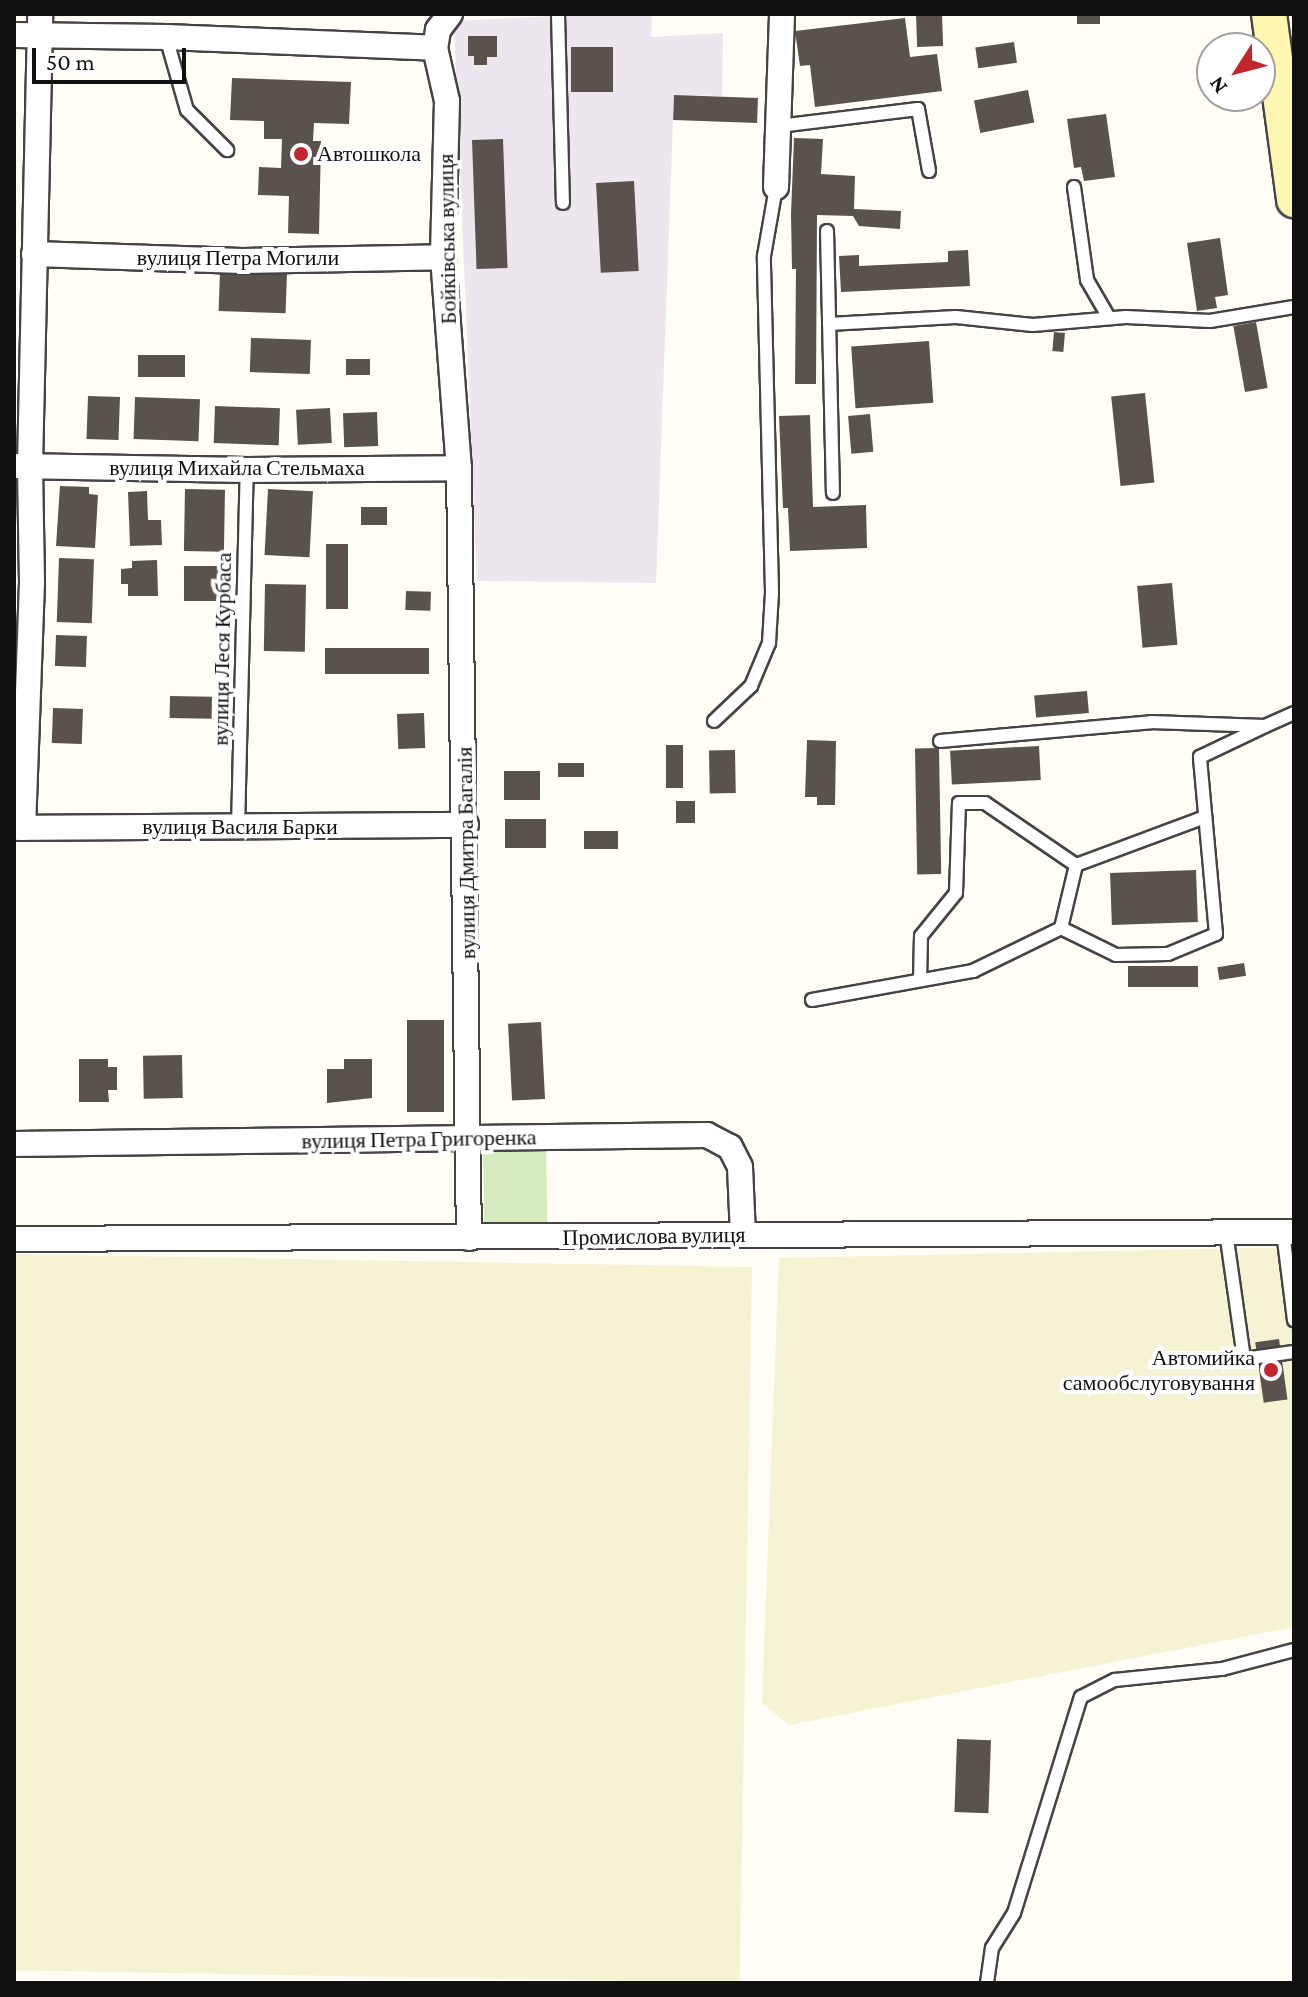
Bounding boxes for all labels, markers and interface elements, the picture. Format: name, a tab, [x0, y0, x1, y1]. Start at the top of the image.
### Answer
scale bar	[36, 32, 190, 82]
north arrow	[1196, 32, 1276, 112]
text: 50 m	[46, 48, 95, 75]
text: N	[1203, 72, 1232, 99]
place label: Автошкола	[317, 141, 421, 167]
marker: Автошкола	[292, 145, 310, 163]
street label: Бойківська вулиця	[432, 153, 462, 325]
street label: вулиця Петра Могили	[137, 245, 339, 271]
street label: вулиця Михайла Стельмаха	[109, 455, 365, 481]
street label: вулиця Леся Курбаса	[207, 552, 237, 746]
street label: вулиця Дмитра Багалія	[451, 747, 481, 959]
street label: вулиця Василя Барки	[142, 814, 338, 840]
street label: вулиця Петра Григоренка	[301, 1124, 537, 1154]
street label: Промислова вулиця	[562, 1221, 746, 1251]
place label: Автомийка самообслуговування	[1063, 1344, 1255, 1396]
marker: Автомийка самообслуговування	[1262, 1361, 1280, 1379]

